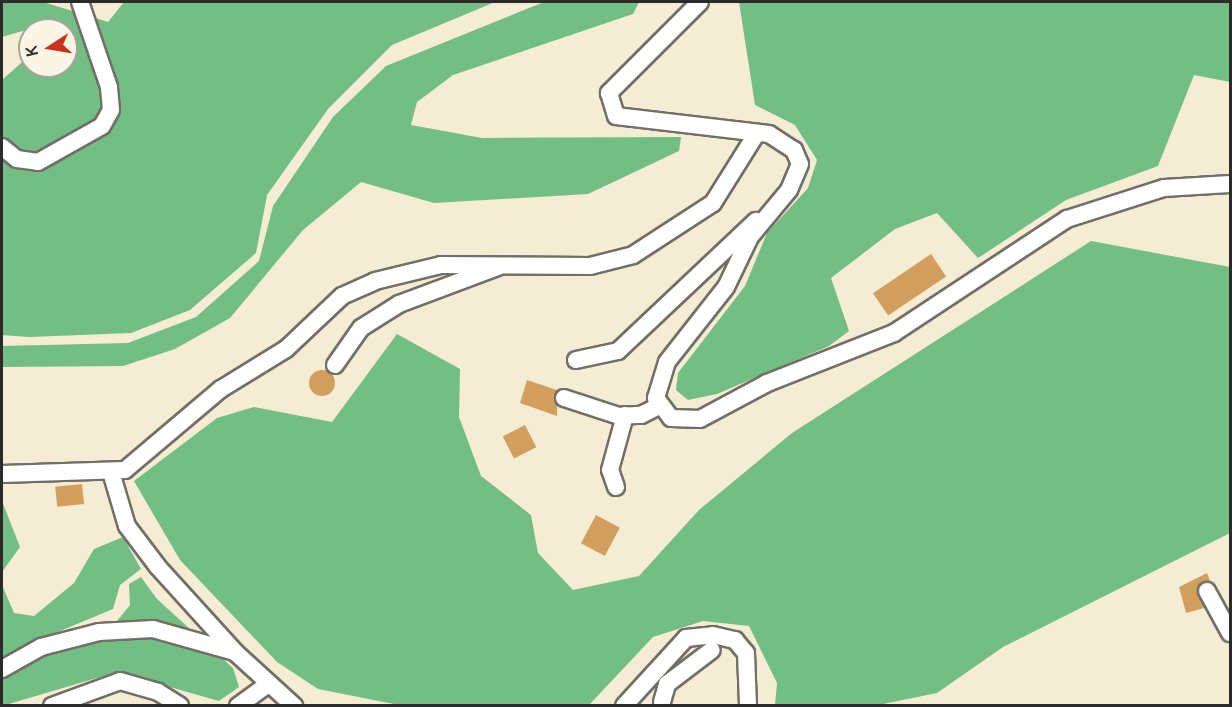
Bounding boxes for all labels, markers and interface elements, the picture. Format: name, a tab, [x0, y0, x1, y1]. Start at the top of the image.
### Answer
north arrow	[18, 18, 78, 78]
text: K	[22, 45, 43, 58]

